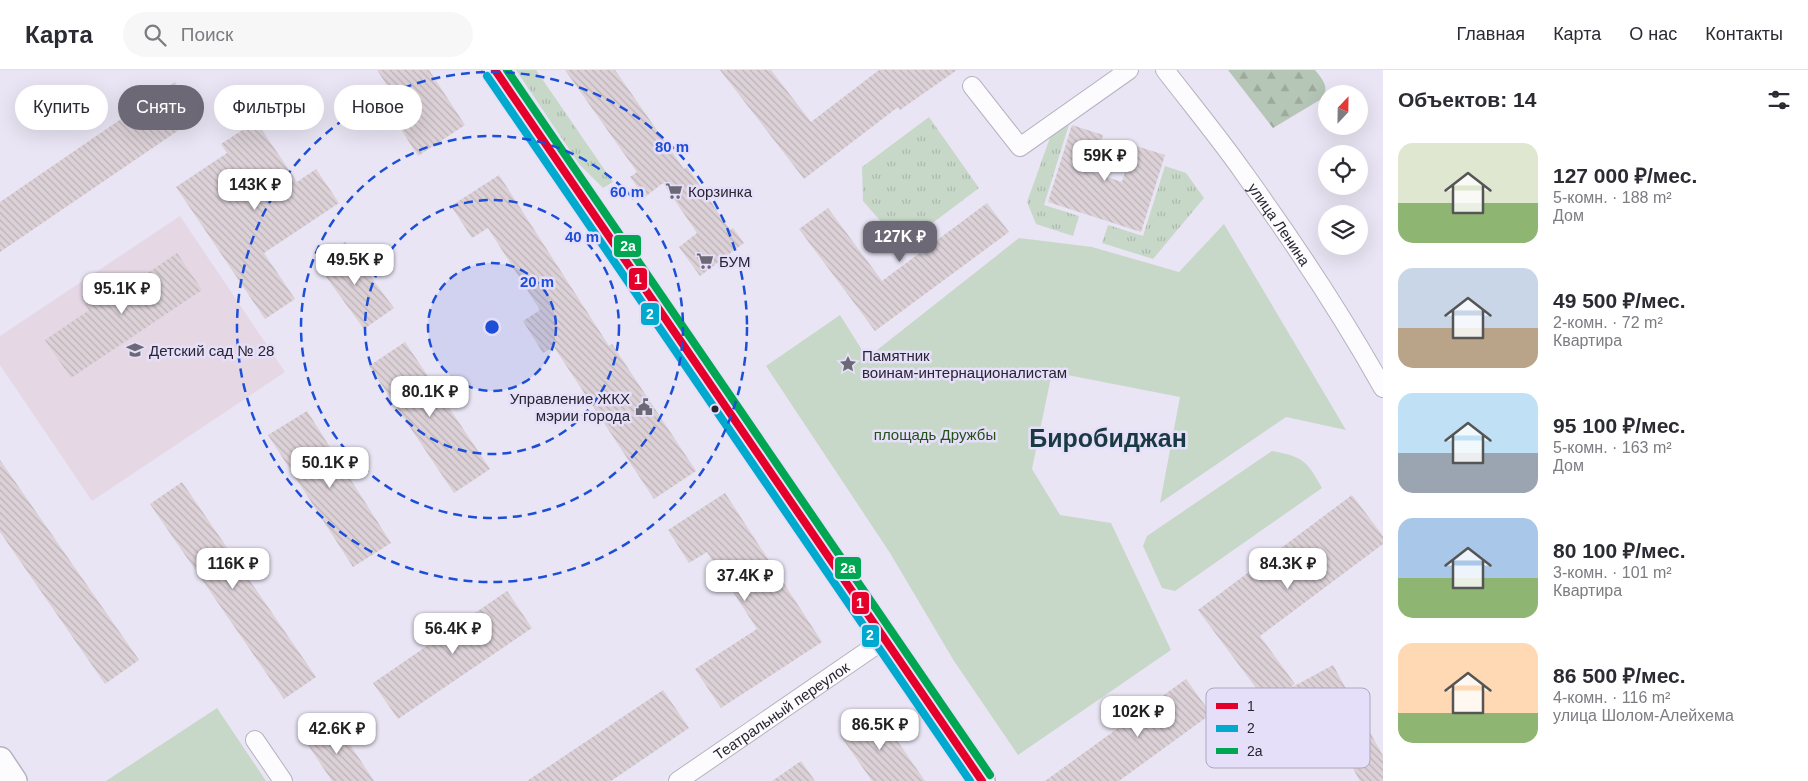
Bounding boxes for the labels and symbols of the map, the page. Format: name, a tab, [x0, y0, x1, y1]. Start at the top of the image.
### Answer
north arrow	[1318, 85, 1368, 135]
text: 80 m	[655, 138, 689, 155]
pin: 59K ₽	[1070, 140, 1140, 182]
pin: 143K ₽	[214, 168, 296, 211]
street label: улица Ленина	[1245, 179, 1314, 269]
supermarket icon: Корзинка	[664, 181, 684, 201]
text: 60 m	[610, 183, 644, 200]
place label: Корзинка	[688, 183, 753, 200]
pin: 127K ₽	[859, 220, 941, 263]
text: 40 m	[565, 228, 599, 245]
line badge: 2а	[613, 234, 642, 258]
text: 2а	[620, 238, 636, 254]
pin: 49.5K ₽	[309, 244, 401, 286]
supermarket icon: БУМ	[695, 251, 715, 271]
place label: БУМ	[719, 253, 751, 270]
line badge: 1	[628, 267, 648, 291]
text: 1	[634, 271, 642, 287]
pin: 95.1K ₽	[76, 272, 168, 315]
text: 20 m	[520, 273, 554, 290]
line badge: 2	[640, 302, 660, 326]
text: 2	[646, 306, 654, 322]
centre of rings	[483, 318, 501, 336]
school or university icon: Детский сад № 28	[125, 340, 145, 360]
place label: Детский сад № 28	[149, 342, 274, 359]
place label: Памятник воинам-интернационалистам	[862, 347, 1067, 381]
place icon: Памятник воинам-интернационалистам	[838, 354, 858, 374]
pin: 80.1K ₽	[384, 376, 476, 418]
place label: Управление ЖКХ мэрии города	[510, 390, 631, 424]
public building icon: Управление ЖКХ мэрии города	[634, 397, 654, 417]
unlabelled marker	[710, 404, 720, 414]
district label: Биробиджан	[1029, 424, 1187, 452]
park label: площадь Дружбы	[874, 426, 996, 443]
pin: 50.1K ₽	[284, 446, 376, 489]
pin: 116K ₽	[192, 548, 274, 590]
pin: 84.3K ₽	[1242, 548, 1334, 590]
line badge: 2а	[834, 556, 862, 580]
pin: 37.4K ₽	[699, 560, 791, 602]
text: 2а	[840, 560, 856, 576]
line badge: 1	[851, 591, 870, 615]
text: 1	[856, 595, 864, 611]
pin: 56.4K ₽	[407, 612, 499, 655]
line badge: 2	[861, 624, 880, 648]
text: 2	[866, 627, 874, 643]
street label: Театральный переулок	[710, 658, 852, 763]
legend	[1206, 688, 1370, 768]
pin: 102K ₽	[1097, 696, 1179, 738]
text: 1	[1247, 698, 1255, 714]
pin: 86.5K ₽	[834, 708, 926, 751]
pin: 42.6K ₽	[291, 712, 383, 755]
text: 2	[1247, 720, 1255, 736]
text: 2а	[1247, 743, 1263, 759]

